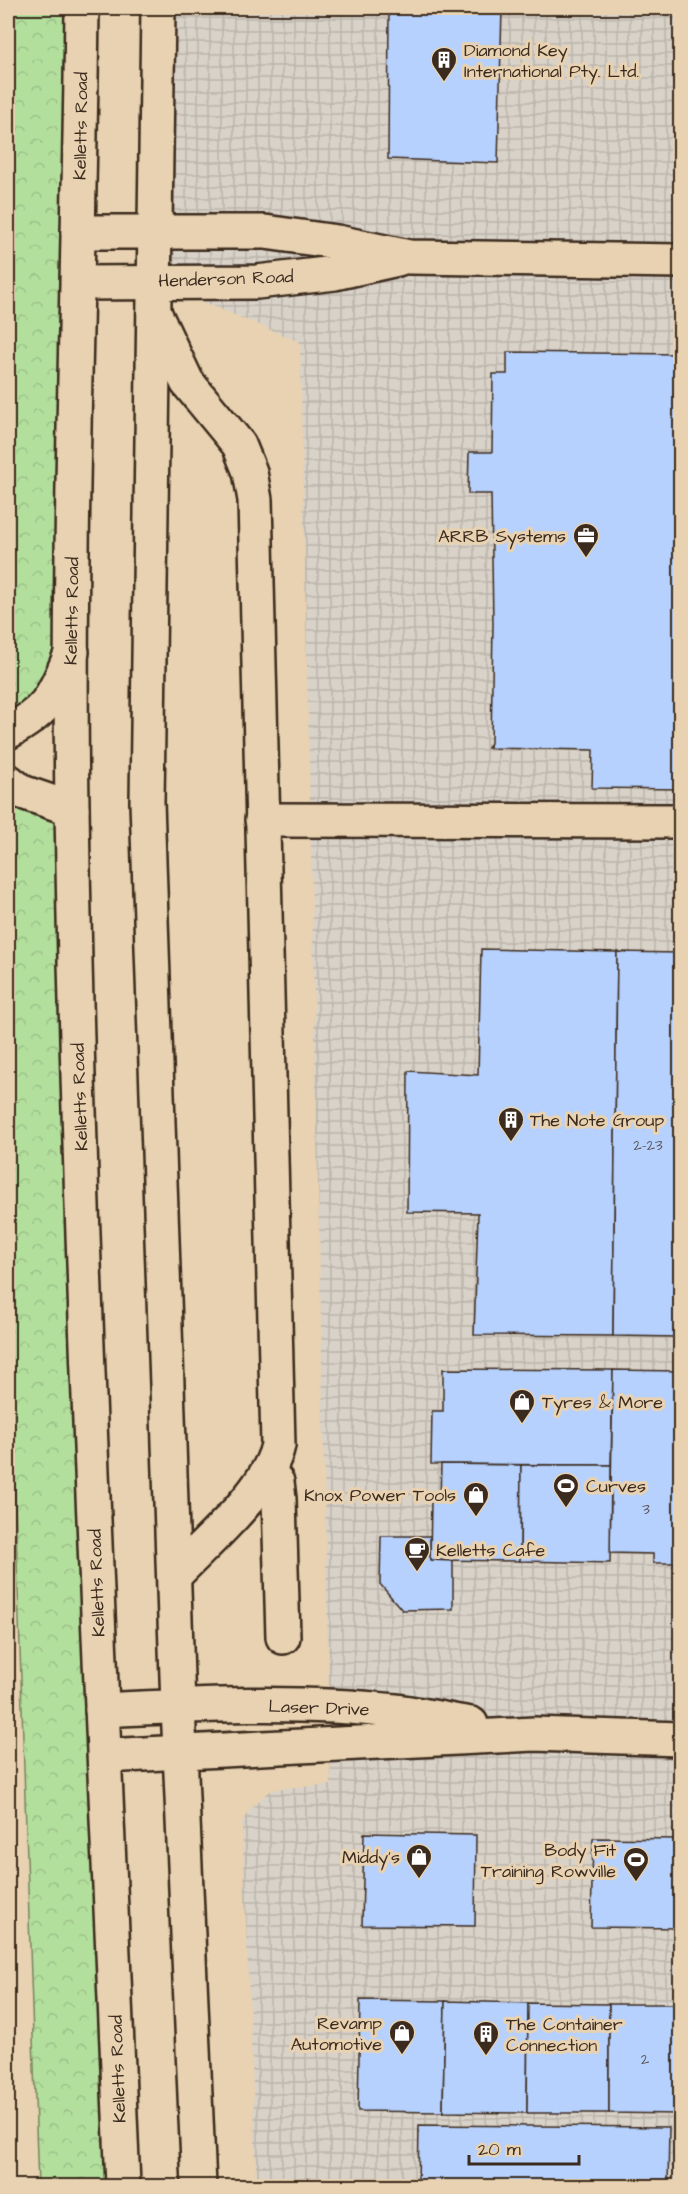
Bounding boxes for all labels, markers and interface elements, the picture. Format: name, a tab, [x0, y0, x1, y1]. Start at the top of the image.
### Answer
place label: Diamond Key International Pty. Ltd.	[464, 38, 639, 85]
building icon: Diamond Key International Pty. Ltd.	[429, 45, 459, 83]
street label: Kelletts Road	[68, 72, 94, 180]
street label: Henderson Road	[158, 264, 294, 294]
office icon: ARRB Systems	[571, 521, 601, 559]
place label: ARRB Systems	[438, 524, 566, 550]
street label: Kelletts Road	[59, 557, 85, 665]
street label: Kelletts Road	[66, 1043, 94, 1151]
building icon: The Note Group	[496, 1105, 526, 1143]
place label: The Note Group	[530, 1108, 664, 1133]
house number: 2-23	[633, 1135, 663, 1156]
shop icon: Tyres & More	[507, 1387, 537, 1425]
place label: Tyres & More	[542, 1390, 663, 1416]
sports icon: Curves	[551, 1471, 581, 1509]
place label: Curves	[586, 1474, 646, 1499]
shop icon: Knox Power Tools	[461, 1480, 491, 1518]
place label: Knox Power Tools	[304, 1483, 456, 1508]
house number: 3	[642, 1499, 650, 1520]
street label: Kelletts Road	[83, 1529, 111, 1637]
cafe icon: Kelletts Cafe	[402, 1535, 432, 1573]
place label: Kelletts Cafe	[436, 1538, 545, 1563]
street label: Laser Drive	[268, 1694, 370, 1722]
place label: Body Fit Training Rowville	[481, 1838, 617, 1885]
shop icon: Middy's	[404, 1842, 434, 1880]
place label: Middy's	[342, 1845, 400, 1871]
sports icon: Body Fit Training Rowville	[621, 1845, 651, 1883]
place label: Revamp Automotive	[291, 2011, 382, 2057]
place label: The Container Connection	[506, 2012, 623, 2058]
street label: Kelletts Road	[104, 2015, 132, 2123]
shop icon: Revamp Automotive	[387, 2018, 417, 2056]
building icon: The Container Connection	[471, 2019, 501, 2057]
house number: 2	[641, 2049, 650, 2070]
scale bar	[469, 2128, 578, 2166]
text: 20 m	[478, 2137, 521, 2162]

